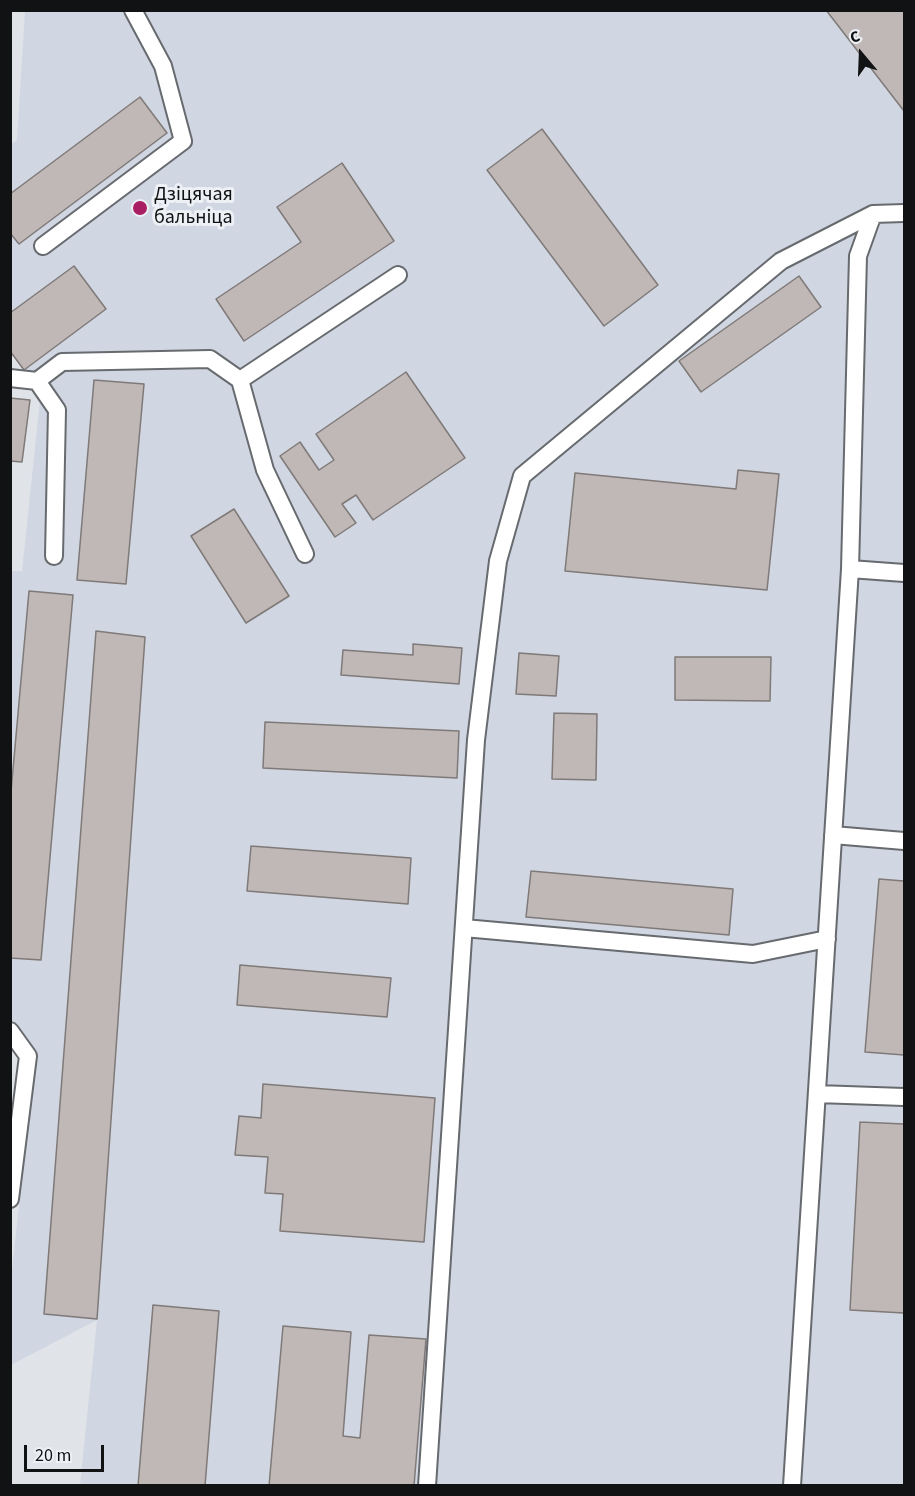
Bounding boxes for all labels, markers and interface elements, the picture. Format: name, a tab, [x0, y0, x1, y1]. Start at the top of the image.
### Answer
north arrow	[831, 24, 891, 84]
text: С	[847, 25, 863, 49]
place label: Дзіцячая бальніца	[154, 184, 233, 231]
marker: Дзіцячая бальніца	[131, 199, 149, 217]
scale bar	[27, 1433, 106, 1471]
text: 20 m	[35, 1443, 71, 1468]

